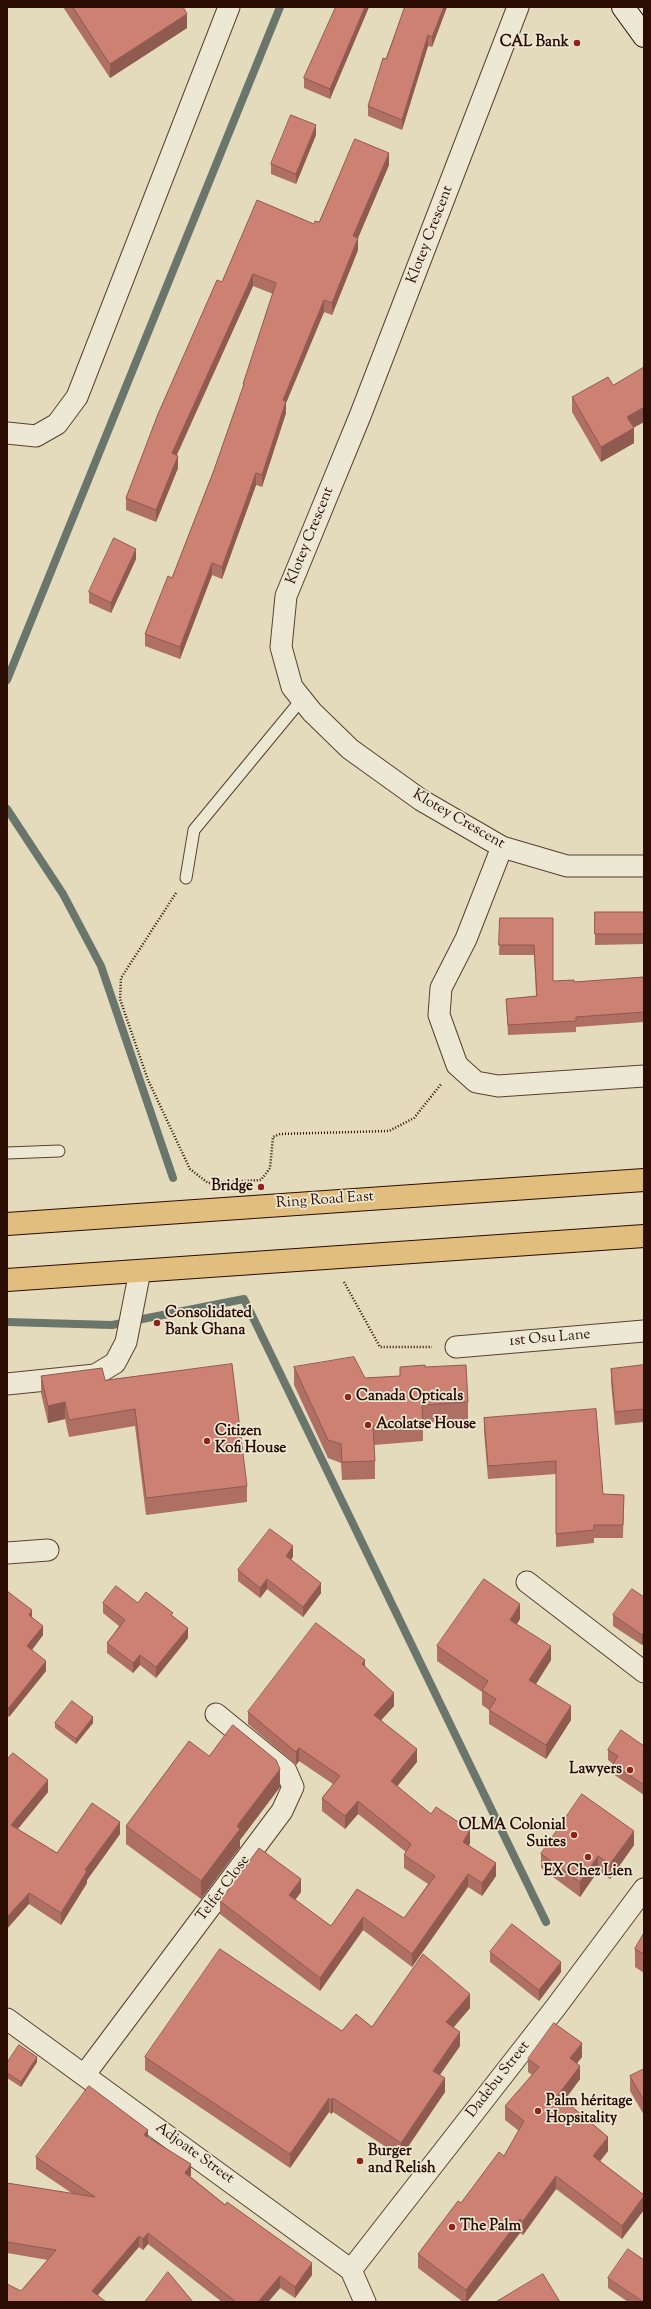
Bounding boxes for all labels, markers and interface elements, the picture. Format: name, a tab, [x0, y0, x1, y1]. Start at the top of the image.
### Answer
place label: CAL Bank	[500, 34, 569, 52]
marker: CAL Bank	[572, 38, 582, 48]
street label: Klotey Crescent	[404, 183, 458, 287]
street label: Klotey Crescent	[283, 485, 339, 587]
street label: Klotey Crescent	[409, 786, 507, 854]
place label: Bridge	[211, 1178, 253, 1196]
marker: Bridge	[256, 1182, 266, 1192]
street label: Ring Road East	[275, 1189, 375, 1213]
place label: Consolidated Bank Ghana	[165, 1305, 252, 1340]
marker: Consolidated Bank Ghana	[152, 1318, 162, 1328]
street label: 1st Osu Lane	[509, 1326, 591, 1352]
place label: Canada Opticals	[356, 1388, 463, 1406]
marker: Canada Opticals	[343, 1392, 353, 1402]
place label: Acolatse House	[376, 1416, 476, 1434]
marker: Acolatse House	[363, 1420, 373, 1430]
place label: Citizen Kofi House	[215, 1423, 286, 1458]
marker: Citizen Kofi House	[202, 1436, 212, 1446]
place label: Lawyers	[569, 1761, 622, 1779]
marker: Lawyers	[625, 1765, 635, 1775]
place label: OLMA Colonial Suites	[459, 1817, 566, 1852]
marker: OLMA Colonial Suites	[569, 1830, 579, 1840]
street label: Telfer Close	[193, 1852, 255, 1926]
marker: EX Chez Lien	[583, 1852, 593, 1862]
place label: EX Chez Lien	[543, 1863, 633, 1881]
street label: Dadebu Street	[463, 2038, 535, 2122]
place label: Palm héritage Hopsitality	[546, 2093, 632, 2128]
marker: Palm héritage Hopsitality	[533, 2106, 543, 2116]
street label: Adjoate Street	[151, 2119, 237, 2189]
place label: Burger and Relish	[368, 2143, 436, 2178]
marker: Burger and Relish	[355, 2156, 365, 2166]
place label: The Palm	[460, 2218, 521, 2236]
marker: The Palm	[447, 2222, 457, 2232]

